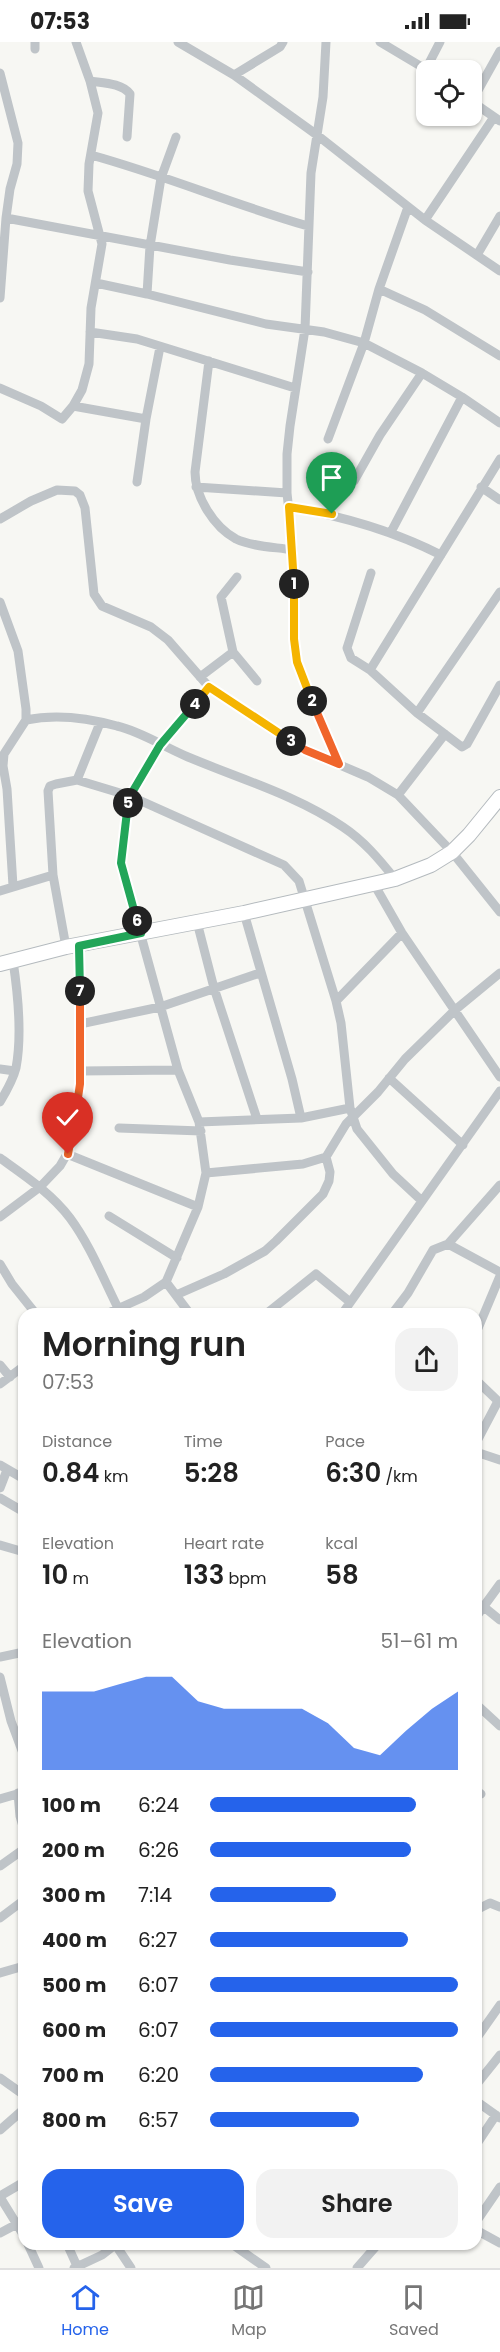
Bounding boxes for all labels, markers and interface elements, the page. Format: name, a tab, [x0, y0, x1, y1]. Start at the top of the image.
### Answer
text: 07:53	[30, 6, 90, 37]
map controls	[416, 60, 482, 126]
button: locate	[416, 60, 482, 126]
pin	[306, 452, 357, 514]
icon: arrive	[315, 461, 348, 494]
pin: 1	[279, 569, 309, 599]
text: 1	[291, 572, 297, 595]
pin: 2	[297, 686, 327, 716]
pin: 4	[180, 689, 210, 719]
text: 2	[307, 689, 317, 712]
text: 4	[190, 692, 200, 715]
pin: 3	[276, 726, 306, 756]
text: 3	[286, 729, 296, 752]
pin: 5	[113, 788, 143, 818]
text: 5	[123, 791, 133, 814]
pin: 6	[122, 906, 152, 936]
text: 6	[132, 909, 142, 932]
pin: 7	[65, 976, 95, 1006]
text: 7	[76, 979, 84, 1002]
pin	[42, 1092, 93, 1154]
icon: check	[51, 1101, 84, 1134]
text: Morning run	[42, 1321, 246, 1368]
button: share	[395, 1328, 458, 1391]
text: 07:53	[42, 1368, 94, 1396]
text: Distance	[42, 1430, 112, 1453]
text: Time	[184, 1430, 223, 1453]
text: Pace	[325, 1430, 365, 1453]
text: 0.84	[42, 1455, 99, 1491]
text: 5:28	[184, 1455, 239, 1491]
text: 6:30	[325, 1455, 381, 1491]
text: km	[99, 1465, 128, 1488]
text: /km	[381, 1465, 418, 1488]
text: Elevation	[42, 1532, 114, 1555]
text: Heart rate	[184, 1532, 264, 1555]
text: kcal	[325, 1532, 358, 1555]
text: 10	[42, 1557, 68, 1593]
text: 133	[184, 1557, 224, 1593]
text: 58	[325, 1557, 359, 1593]
text: m	[68, 1567, 89, 1590]
text: bpm	[224, 1567, 267, 1590]
text: Elevation	[42, 1627, 132, 1655]
text: 51–61 m	[380, 1627, 458, 1655]
text: 100 m	[42, 1791, 101, 1819]
text: 6:24	[138, 1791, 179, 1819]
text: 200 m	[42, 1836, 105, 1864]
text: 6:26	[138, 1836, 179, 1864]
text: 300 m	[42, 1881, 106, 1909]
text: 7:14	[138, 1881, 172, 1909]
text: 400 m	[42, 1926, 107, 1954]
text: 6:27	[138, 1926, 177, 1954]
text: 500 m	[42, 1971, 107, 1999]
text: 6:07	[138, 1971, 178, 1999]
text: 600 m	[42, 2016, 106, 2044]
text: 6:07	[138, 2016, 178, 2044]
text: 700 m	[42, 2061, 104, 2089]
text: 6:20	[138, 2061, 179, 2089]
text: 800 m	[42, 2106, 106, 2134]
text: 6:57	[138, 2106, 178, 2134]
button: Save	[42, 2169, 244, 2238]
button: Share	[256, 2169, 458, 2238]
tab: Home	[61, 2281, 109, 2342]
tab: Map	[231, 2281, 267, 2342]
tab: Saved	[389, 2281, 439, 2342]

